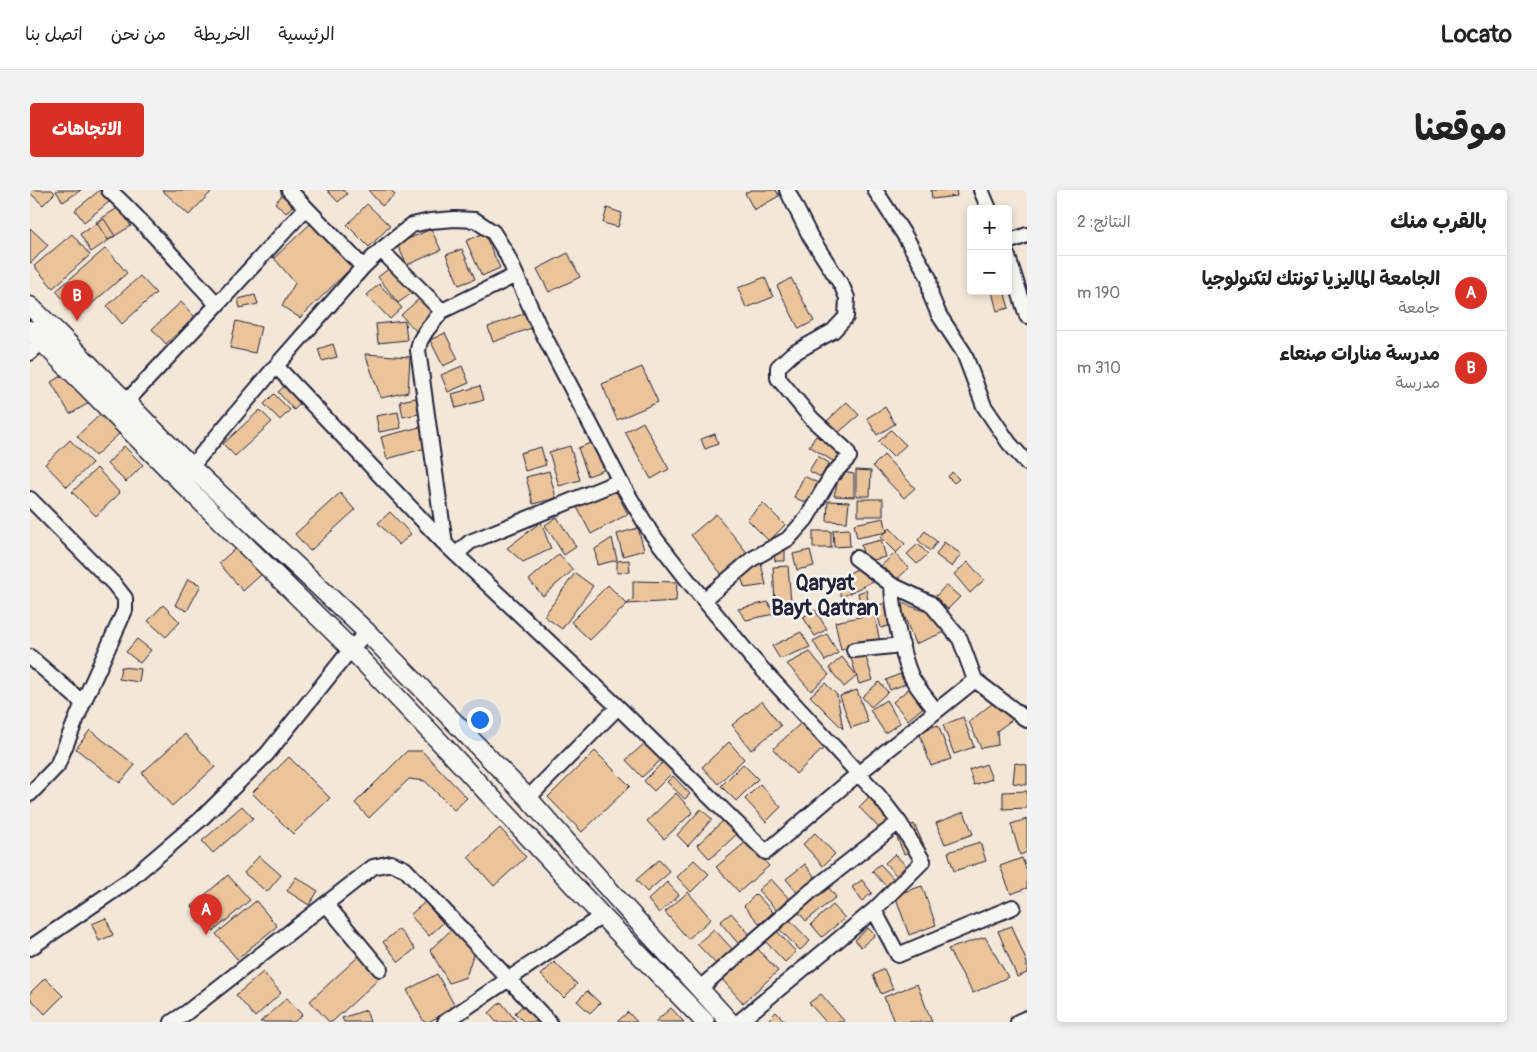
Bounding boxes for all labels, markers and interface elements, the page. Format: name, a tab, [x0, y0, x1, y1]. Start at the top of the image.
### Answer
text: Locato	[1440, 20, 1512, 49]
text: اتصل بنا	[25, 23, 83, 46]
text: من نحن	[111, 23, 166, 46]
text: الخريطة	[194, 23, 250, 46]
text: الرئيسية	[278, 23, 335, 46]
button: الاتجاهات	[30, 103, 144, 157]
text: موقعنا	[1414, 107, 1507, 151]
map controls	[967, 205, 1012, 295]
button: +	[967, 205, 1012, 250]
text: بالقرب منك	[1390, 208, 1487, 235]
text: النتائج: 2	[1077, 212, 1131, 232]
button: −	[967, 250, 1012, 295]
text: الجامعة الماليزيا تونتك لتكنولوجيا	[1202, 267, 1440, 291]
pin: B	[61, 280, 93, 321]
text: 190 m	[1077, 283, 1120, 303]
text: A	[1466, 283, 1476, 303]
text: جامعة	[1398, 298, 1440, 318]
text: مدرسة منارات صنعاء	[1279, 342, 1440, 366]
text: 310 m	[1077, 358, 1121, 378]
text: B	[1466, 358, 1476, 378]
text: مدرسة	[1395, 373, 1440, 393]
district label: Qaryat Bayt Qatran	[771, 569, 879, 622]
your location	[467, 707, 493, 733]
pin: A	[190, 894, 222, 935]

